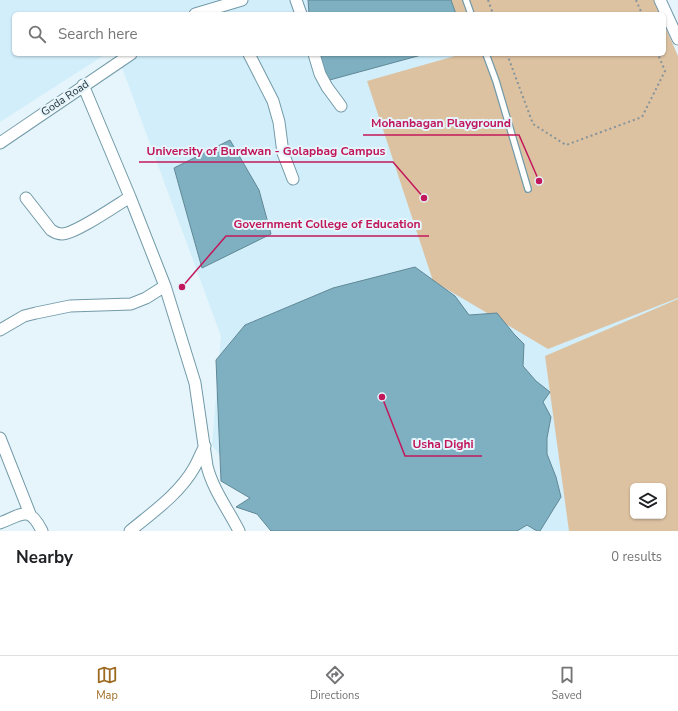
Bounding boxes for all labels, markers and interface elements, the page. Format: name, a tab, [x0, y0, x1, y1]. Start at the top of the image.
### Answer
search box	[12, 12, 666, 56]
icon: search	[26, 23, 48, 45]
text: Search here	[58, 24, 138, 44]
street label: Goda Road	[38, 76, 92, 120]
callout: Mohanbagan Playground	[363, 111, 519, 135]
text: Mohanbagan Playground	[371, 115, 511, 131]
callout: University of Burdwan - Golapbag Campus	[139, 138, 393, 162]
text: University of Burdwan - Golapbag Campus	[147, 143, 386, 159]
callout: Government College of Education	[226, 212, 429, 236]
text: Government College of Education	[233, 216, 421, 232]
callout: Usha Dighi	[405, 432, 482, 456]
text: Usha Dighi	[412, 436, 474, 452]
map controls	[630, 483, 666, 519]
button: layers	[630, 483, 666, 519]
text: Nearby	[16, 546, 73, 569]
text: 0 results	[611, 548, 662, 566]
tab: Map	[96, 664, 118, 703]
tab: Directions	[310, 664, 360, 703]
tab: Saved	[552, 664, 582, 703]

